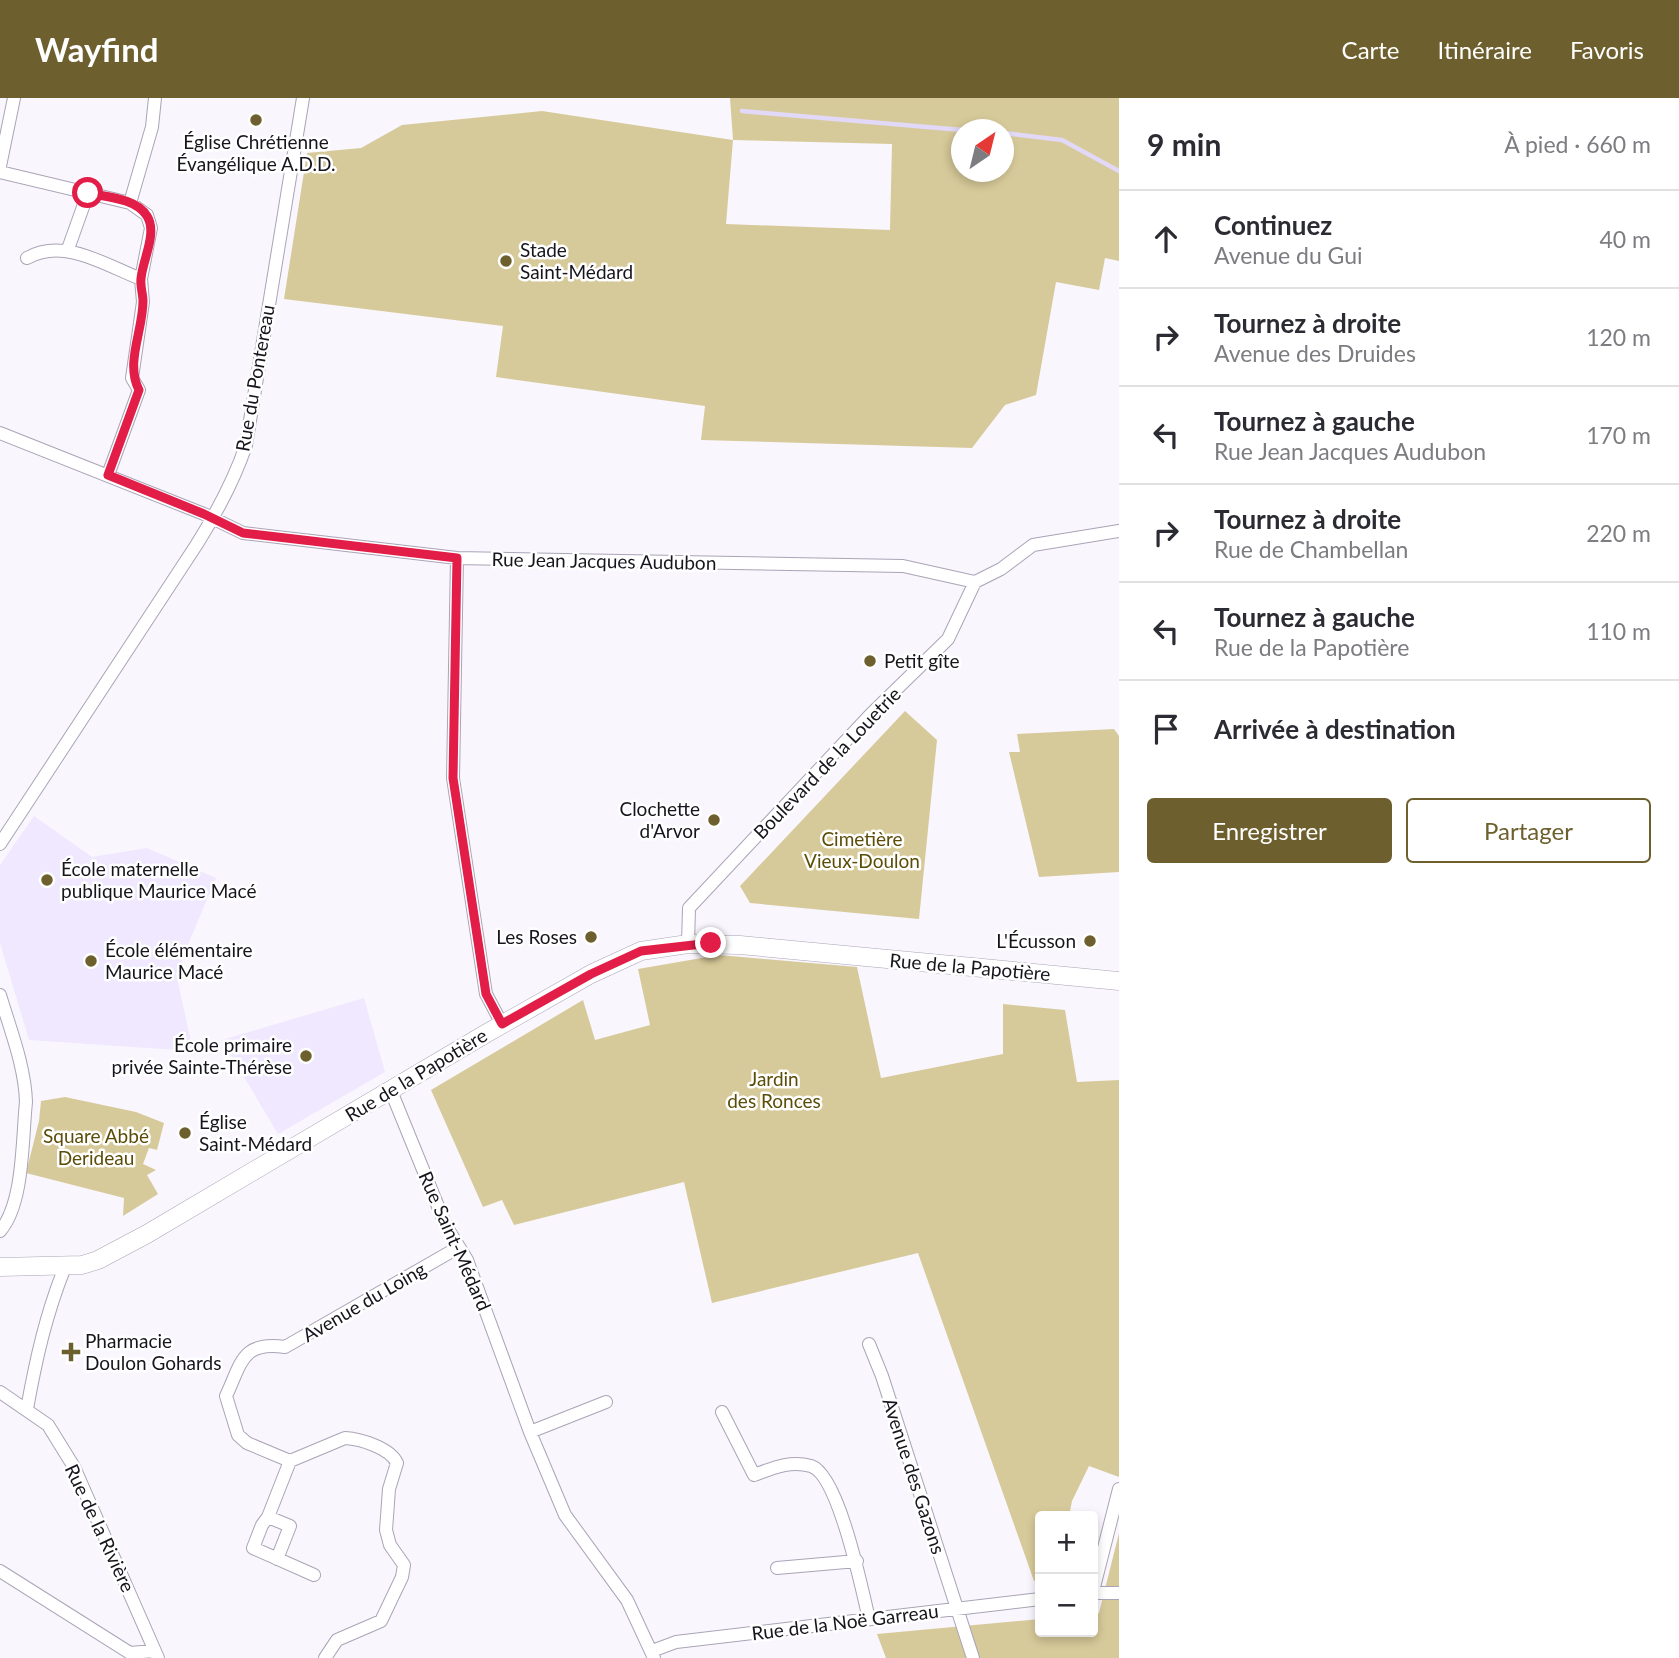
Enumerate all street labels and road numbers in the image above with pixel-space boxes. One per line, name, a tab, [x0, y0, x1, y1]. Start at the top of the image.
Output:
street label: Rue du Pontereau	[230, 303, 279, 453]
street label: Rue Jean Jacques Audubon	[491, 547, 717, 574]
street label: Boulevard de la Louetrie	[748, 682, 905, 843]
street label: Rue de la Papotière	[889, 948, 1051, 985]
street label: Rue de la Papotière	[341, 1023, 491, 1126]
street label: Rue Saint-Médard	[414, 1168, 497, 1314]
street label: Avenue du Loing	[298, 1257, 430, 1346]
street label: Avenue des Gazons	[878, 1395, 951, 1557]
street label: Rue de la Rivière	[61, 1460, 140, 1595]
street label: Rue de la Noë Garreau	[750, 1599, 940, 1644]

